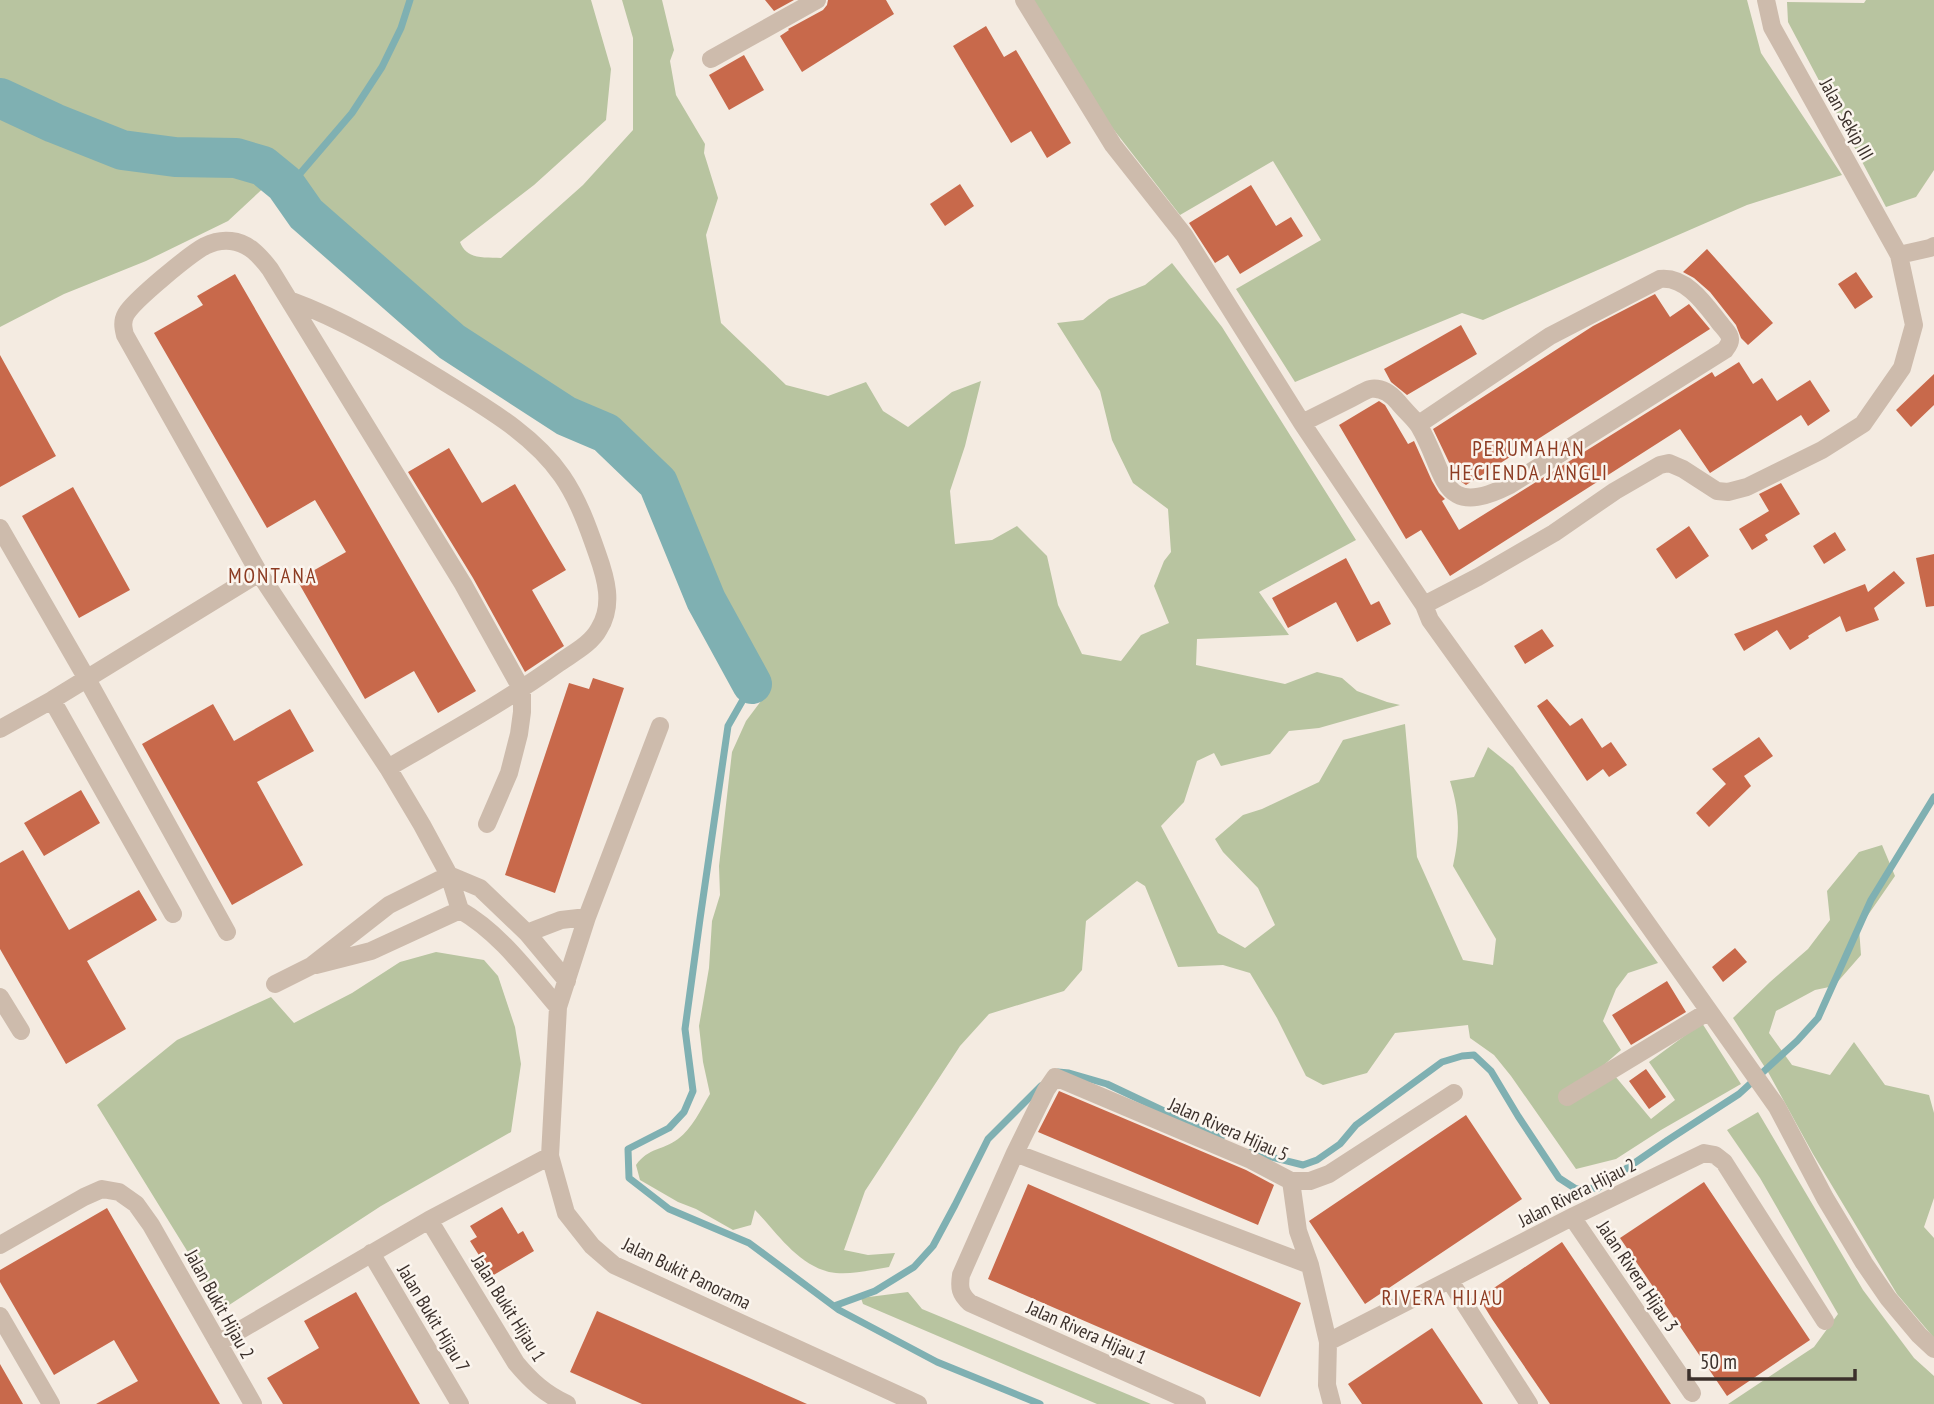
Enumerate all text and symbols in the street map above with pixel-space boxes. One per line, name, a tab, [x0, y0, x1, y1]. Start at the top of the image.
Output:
street label: Jalan Sekip III	[1814, 73, 1879, 164]
district label: PERUMAHAN HECIENDA JANGLI	[1449, 435, 1609, 486]
district label: MONTANA	[228, 562, 318, 589]
street label: Jalan Rivera Hijau 5	[1164, 1091, 1293, 1166]
street label: Jalan Rivera Hijau 2	[1513, 1152, 1640, 1232]
street label: Jalan Rivera Hijau 3	[1592, 1215, 1684, 1336]
street label: Jalan Bukit Panorama	[618, 1231, 755, 1314]
street label: Jalan Bukit Hijau 2	[180, 1244, 260, 1363]
street label: Jalan Bukit Hijau 1	[466, 1249, 551, 1366]
street label: Jalan Bukit Hijau 7	[392, 1259, 476, 1376]
district label: RIVERA HIJAU	[1381, 1284, 1505, 1311]
street label: Jalan Rivera Hijau 1	[1022, 1294, 1151, 1369]
scale bar	[1689, 1338, 1855, 1382]
text: 50 m	[1700, 1348, 1737, 1375]

